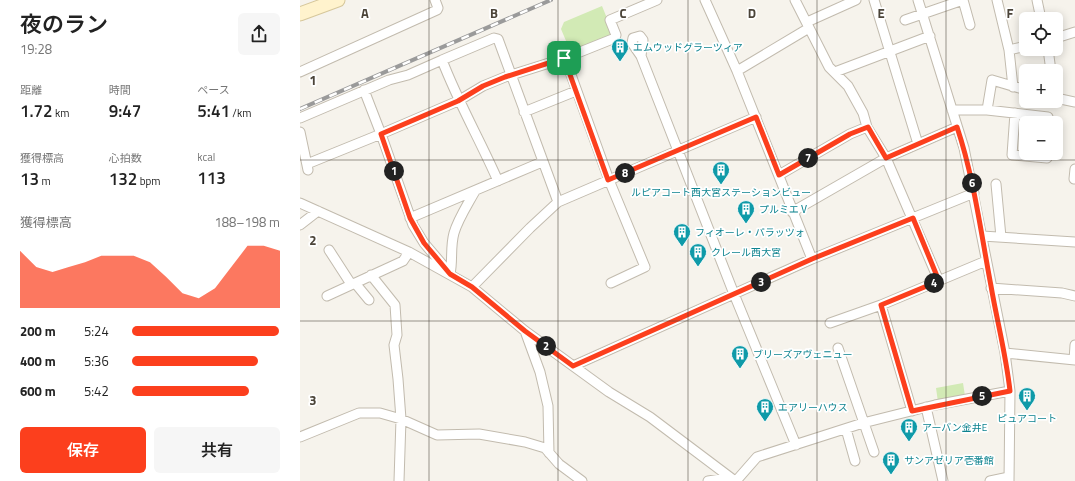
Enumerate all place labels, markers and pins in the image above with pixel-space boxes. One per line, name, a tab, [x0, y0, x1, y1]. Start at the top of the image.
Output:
building icon: エムウッドグラーツィア	[610, 37, 630, 62]
place label: エムウッドグラーツィア	[633, 40, 743, 55]
pin	[547, 41, 581, 75]
pin: 7	[798, 148, 818, 168]
building icon: ルピアコート西大宮ステーションビュー	[711, 160, 731, 185]
pin: 1	[384, 161, 404, 181]
pin: 8	[615, 163, 635, 183]
pin: 6	[962, 173, 982, 193]
place label: ルピアコート西大宮ステーションビュー	[631, 185, 811, 200]
building icon: プルミエⅤ	[736, 199, 756, 224]
place label: プルミエⅤ	[759, 202, 809, 217]
building icon: フィオーレ・パラッツォ	[672, 222, 692, 247]
place label: フィオーレ・パラッツォ	[695, 225, 805, 240]
building icon: クレール西大宮	[688, 242, 708, 267]
place label: クレール西大宮	[711, 245, 781, 260]
pin: 3	[751, 272, 771, 292]
pin: 4	[924, 273, 944, 293]
pin: 2	[536, 336, 556, 356]
building icon: ブリーズアヴェニュー	[730, 344, 750, 369]
place label: ブリーズアヴェニュー	[753, 347, 853, 362]
pin: 5	[972, 386, 992, 406]
building icon: ピュアコート	[1017, 386, 1037, 411]
building icon: エアリーハウス	[755, 397, 775, 422]
place label: エアリーハウス	[778, 400, 848, 415]
place label: ピュアコート	[997, 411, 1057, 426]
building icon: アーバン金井E	[899, 417, 919, 442]
place label: アーバン金井E	[922, 420, 988, 435]
building icon: サンアゼリア壱番館	[881, 450, 901, 475]
place label: サンアゼリア壱番館	[904, 453, 994, 468]

